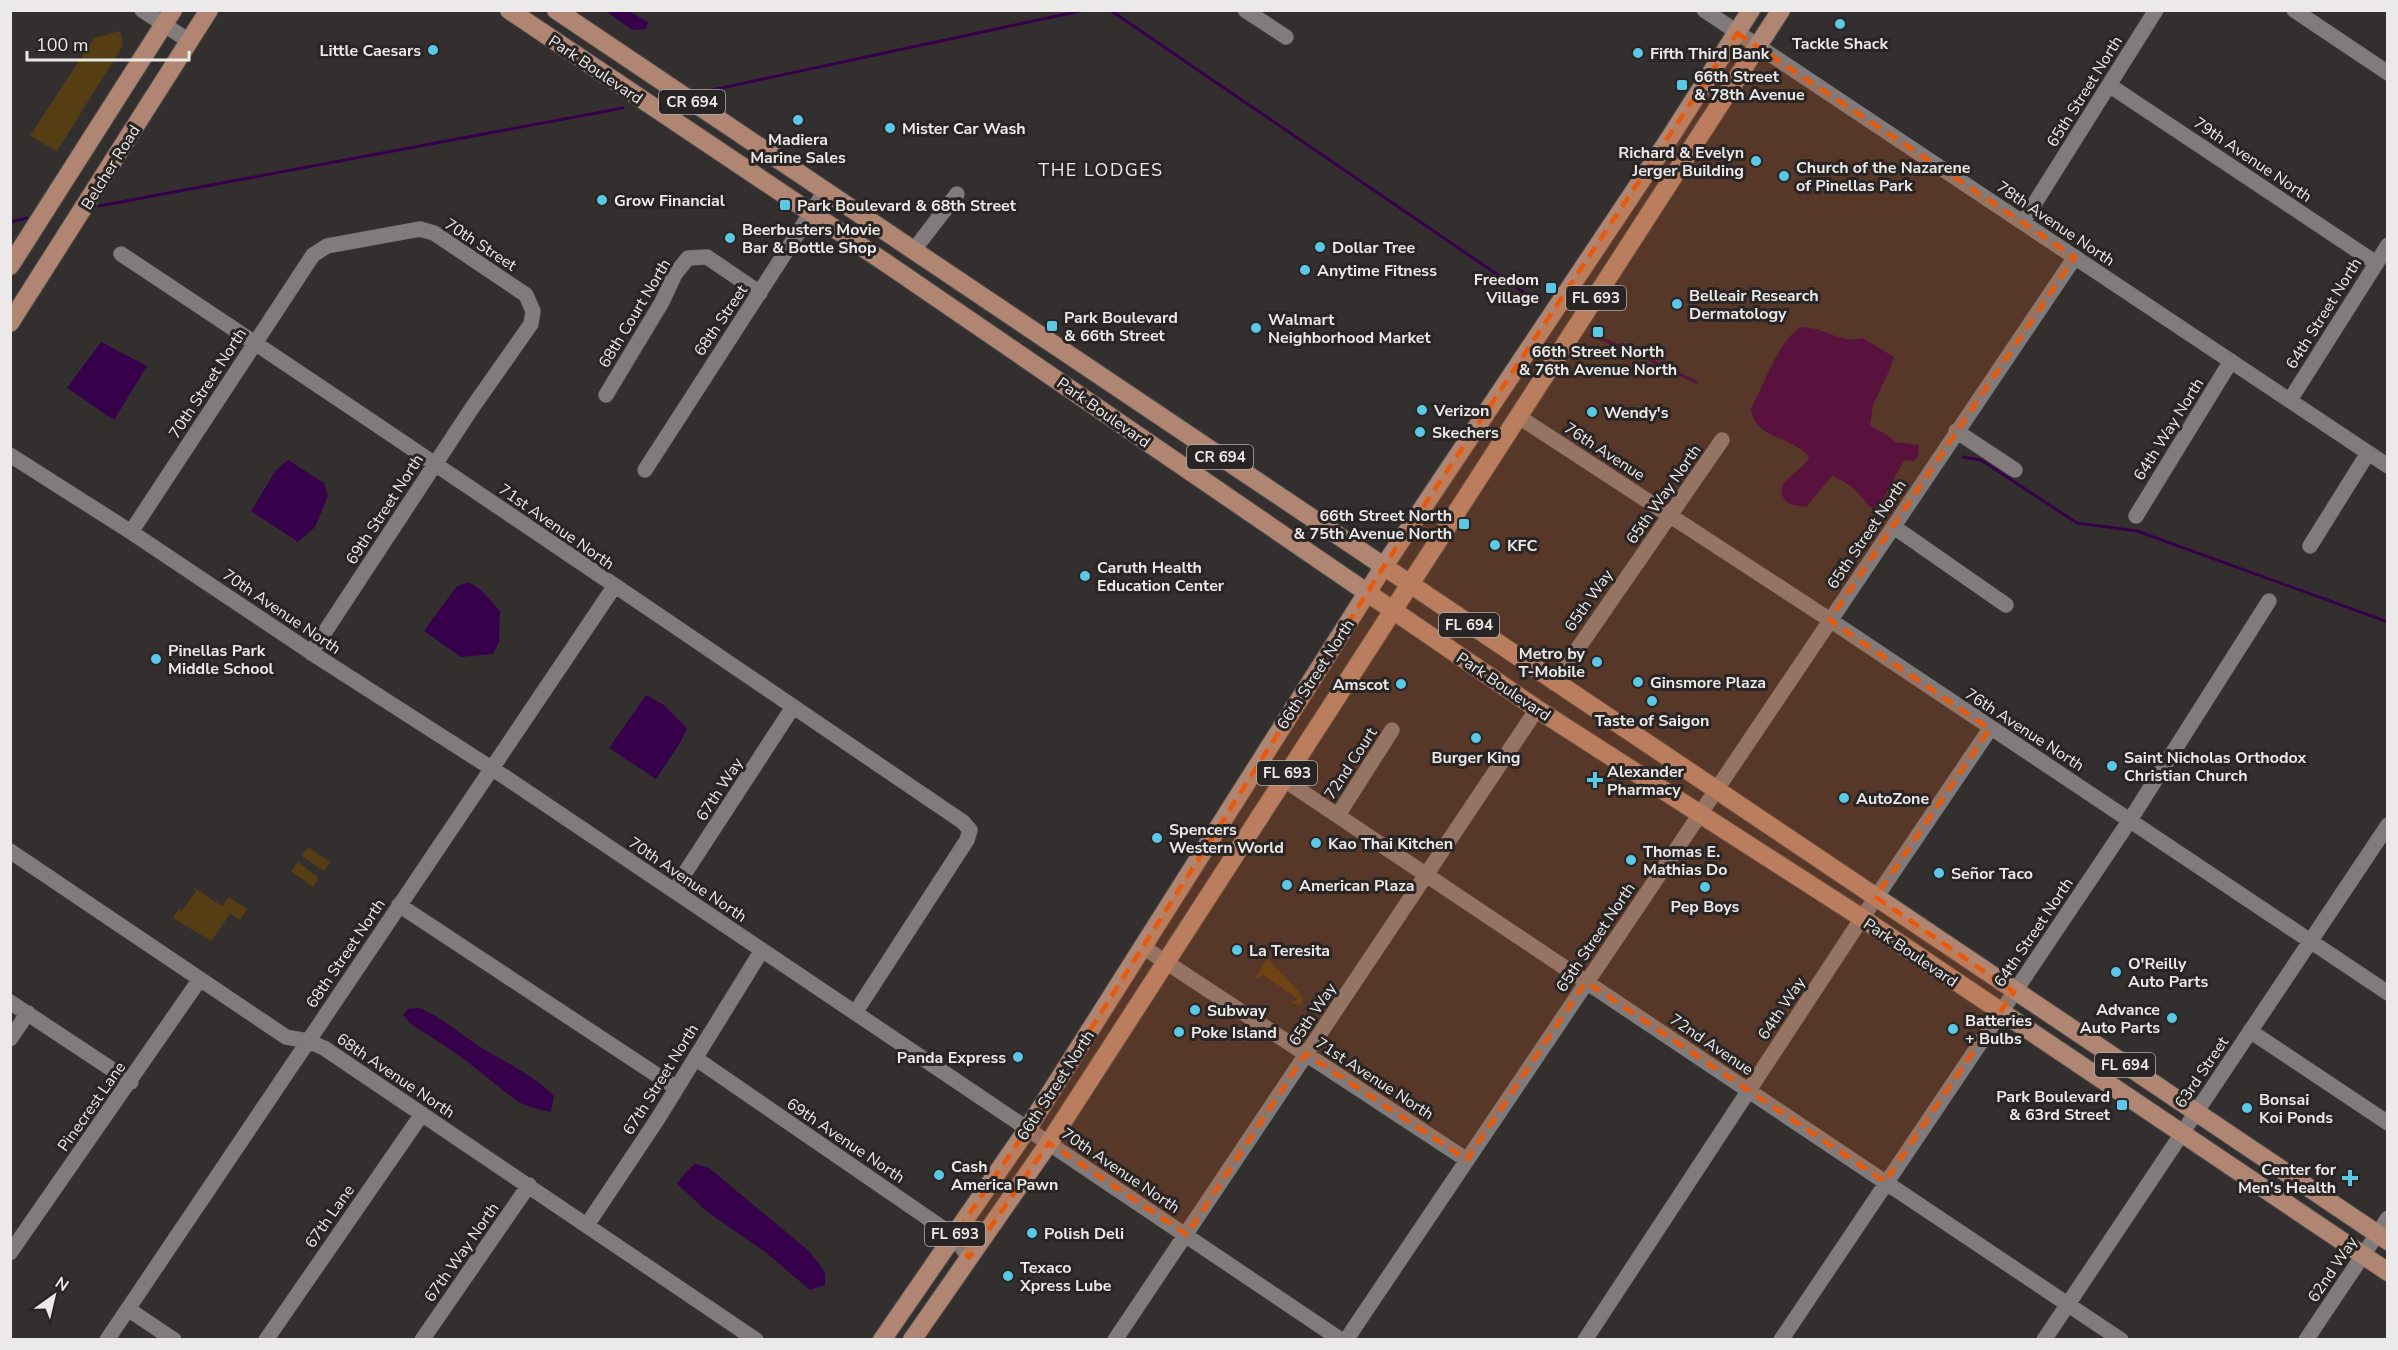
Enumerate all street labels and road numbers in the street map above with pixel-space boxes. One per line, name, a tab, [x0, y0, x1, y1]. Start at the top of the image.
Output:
street label: Park Boulevard	[544, 30, 647, 110]
street label: 65th Street North	[2042, 32, 2128, 151]
road number: CR 694	[659, 90, 725, 114]
street label: 79th Avenue North	[2189, 112, 2316, 208]
street label: Belcher Road	[76, 121, 146, 214]
street label: 78th Avenue North	[1992, 176, 2119, 272]
street label: 70th Street	[440, 213, 521, 277]
street label: 64th Street North	[2281, 254, 2367, 373]
street label: 68th Court North	[594, 255, 676, 372]
street label: 68th Street	[689, 280, 753, 361]
road number: FL 693	[1566, 286, 1626, 310]
street label: 70th Street North	[164, 324, 252, 443]
street label: Park Boulevard	[1052, 372, 1155, 453]
street label: 64th Way North	[2129, 374, 2209, 485]
street label: 76th Avenue	[1560, 417, 1649, 486]
street label: 65th Way North	[1621, 440, 1706, 549]
road number: CR 694	[1187, 445, 1253, 469]
street label: 69th Street North	[341, 450, 429, 569]
street label: 65th Street North	[1822, 476, 1912, 593]
street label: 71st Avenue North	[494, 479, 619, 575]
street label: 70th Avenue North	[218, 564, 345, 660]
street label: 65th Way	[1559, 564, 1619, 636]
road number: FL 694	[1439, 613, 1499, 637]
street label: 66th Street North	[1272, 615, 1360, 734]
street label: Park Boulevard	[1452, 647, 1555, 727]
street label: 76th Avenue North	[1961, 683, 2088, 777]
street label: 72nd Court	[1319, 723, 1382, 804]
street label: 67th Way	[691, 753, 749, 825]
road number: FL 693	[1257, 761, 1317, 785]
street label: 70th Avenue North	[624, 832, 751, 928]
street label: 64th Street North	[1989, 874, 2079, 991]
street label: 65th Street North	[1551, 879, 1641, 996]
street label: 68th Street North	[301, 895, 391, 1012]
street label: Park Boulevard	[1859, 913, 1962, 993]
street label: 64th Way	[1753, 972, 1811, 1044]
street label: 65th Way	[1284, 978, 1342, 1050]
street label: 72nd Avenue	[1665, 1009, 1757, 1081]
street label: 67th Street North	[618, 1020, 704, 1139]
street label: 66th Street North	[1012, 1026, 1100, 1145]
street label: 68th Avenue North	[332, 1028, 459, 1124]
street label: 71st Avenue North	[1311, 1032, 1438, 1125]
street label: 63rd Street	[2170, 1032, 2234, 1113]
road number: FL 694	[2095, 1053, 2155, 1077]
street label: Pinecrest Lane	[53, 1057, 131, 1156]
street label: 69th Avenue North	[782, 1093, 909, 1189]
street label: 70th Avenue North	[1057, 1123, 1184, 1219]
street label: 67th Lane	[300, 1180, 360, 1253]
street label: 67th Way North	[419, 1198, 504, 1307]
road number: FL 693	[925, 1222, 985, 1246]
street label: 62nd Way	[2303, 1232, 2363, 1307]

